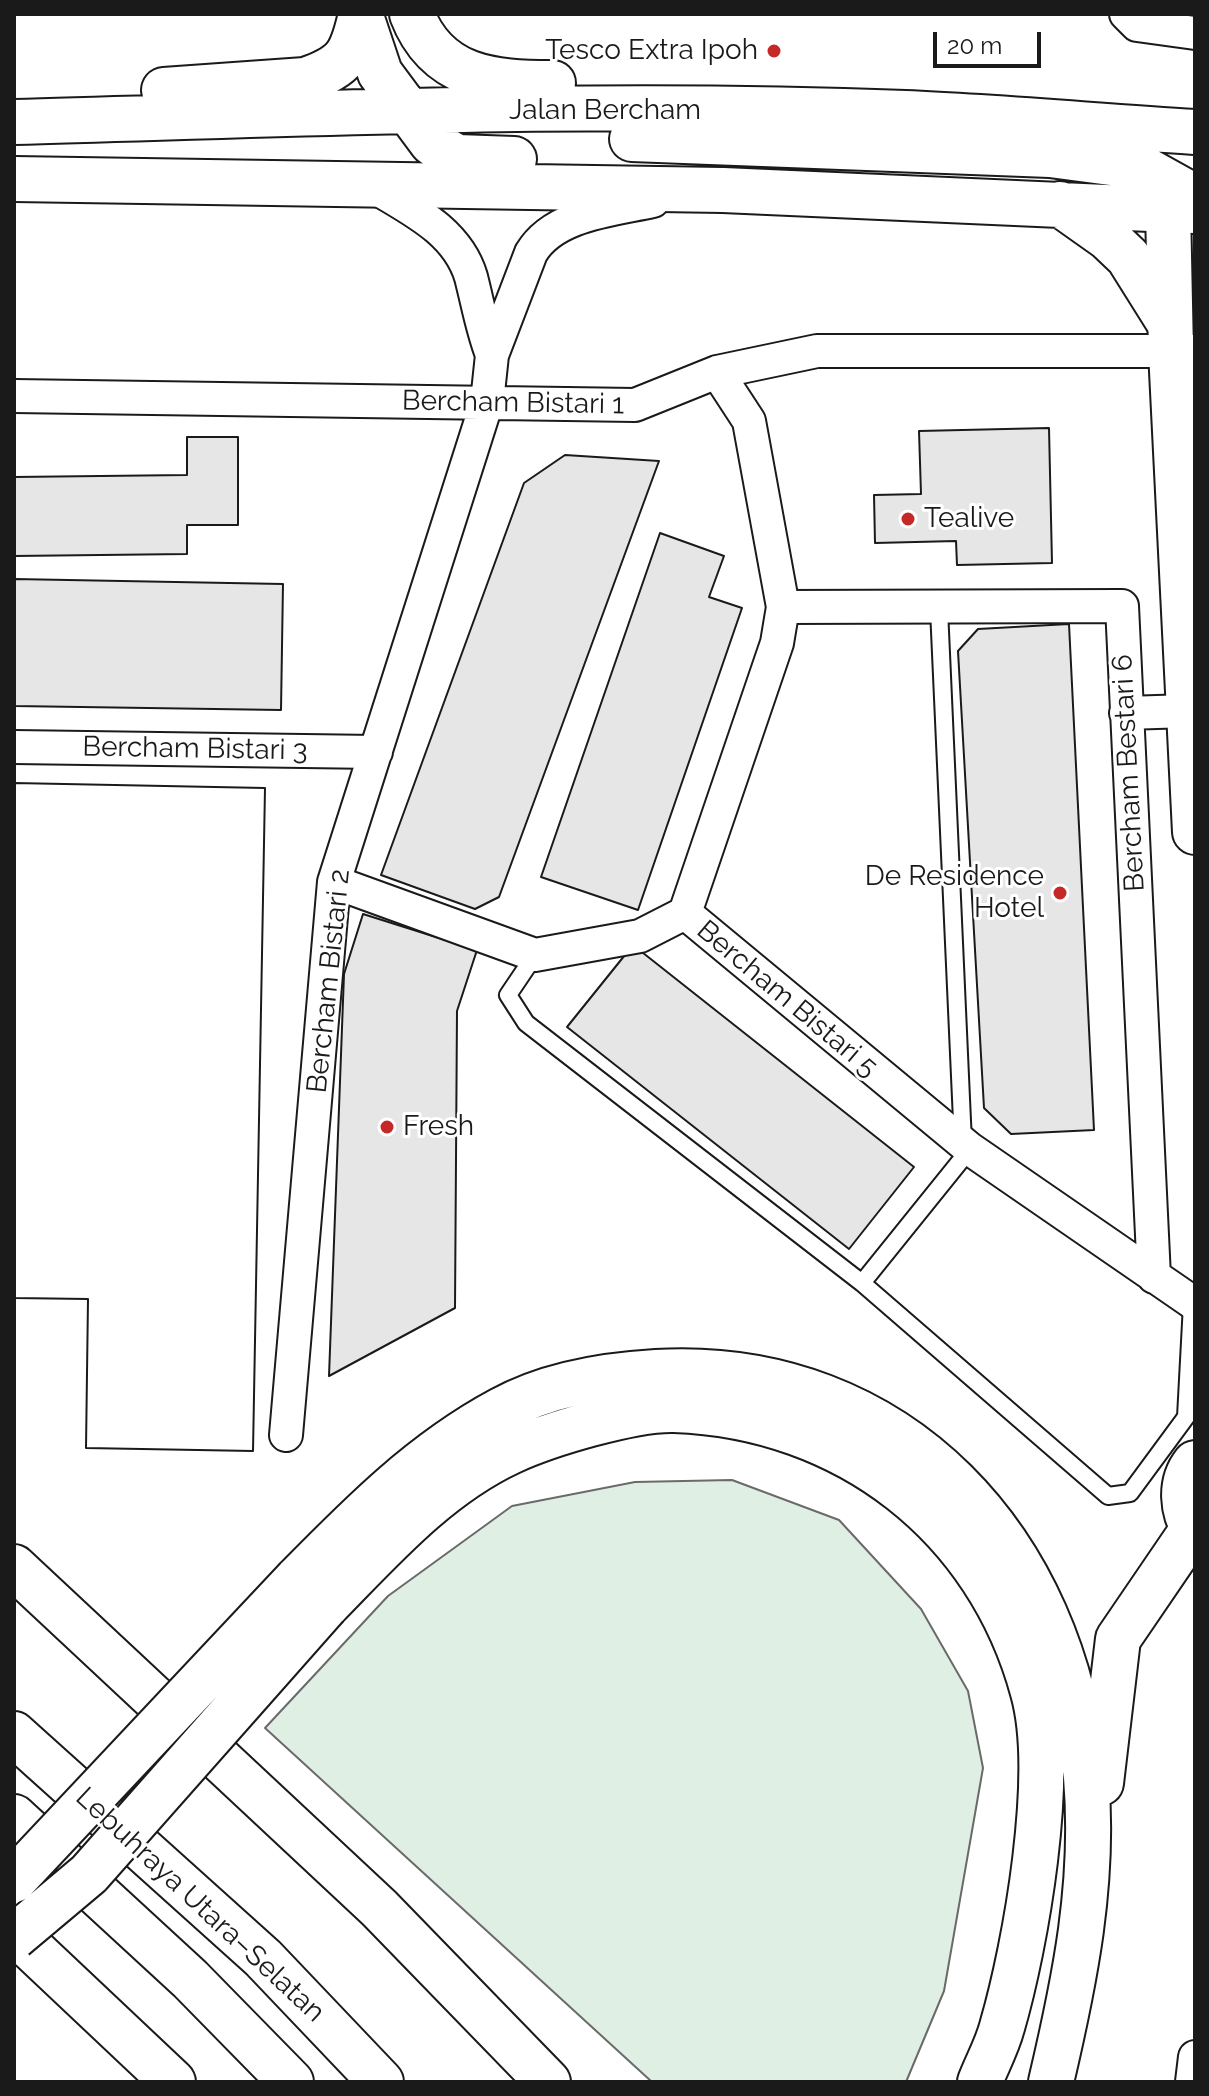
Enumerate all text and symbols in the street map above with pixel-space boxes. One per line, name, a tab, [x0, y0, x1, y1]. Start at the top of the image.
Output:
scale bar	[937, 16, 1045, 66]
text: 20 m	[947, 31, 1002, 60]
place label: Tesco Extra Ipoh	[545, 34, 758, 68]
marker: Tesco Extra Ipoh	[765, 42, 783, 60]
street label: Jalan Bercham	[509, 94, 701, 128]
street label: Bercham Bistari 1	[402, 384, 624, 422]
place label: Tealive	[924, 502, 1014, 536]
marker: Tealive	[899, 510, 917, 528]
street label: Bercham Bestari 6	[1106, 654, 1152, 892]
street label: Bercham Bistari 3	[82, 730, 308, 768]
place label: De Residence Hotel	[865, 860, 1044, 926]
street label: Bercham Bistari 2	[301, 867, 357, 1095]
marker: De Residence Hotel	[1051, 884, 1069, 902]
street label: Bercham Bistari 5	[690, 914, 884, 1084]
place label: Fresh	[403, 1110, 474, 1144]
marker: Fresh	[378, 1118, 396, 1136]
street label: Lebuhraya Utara–Selatan	[68, 1781, 332, 2029]

